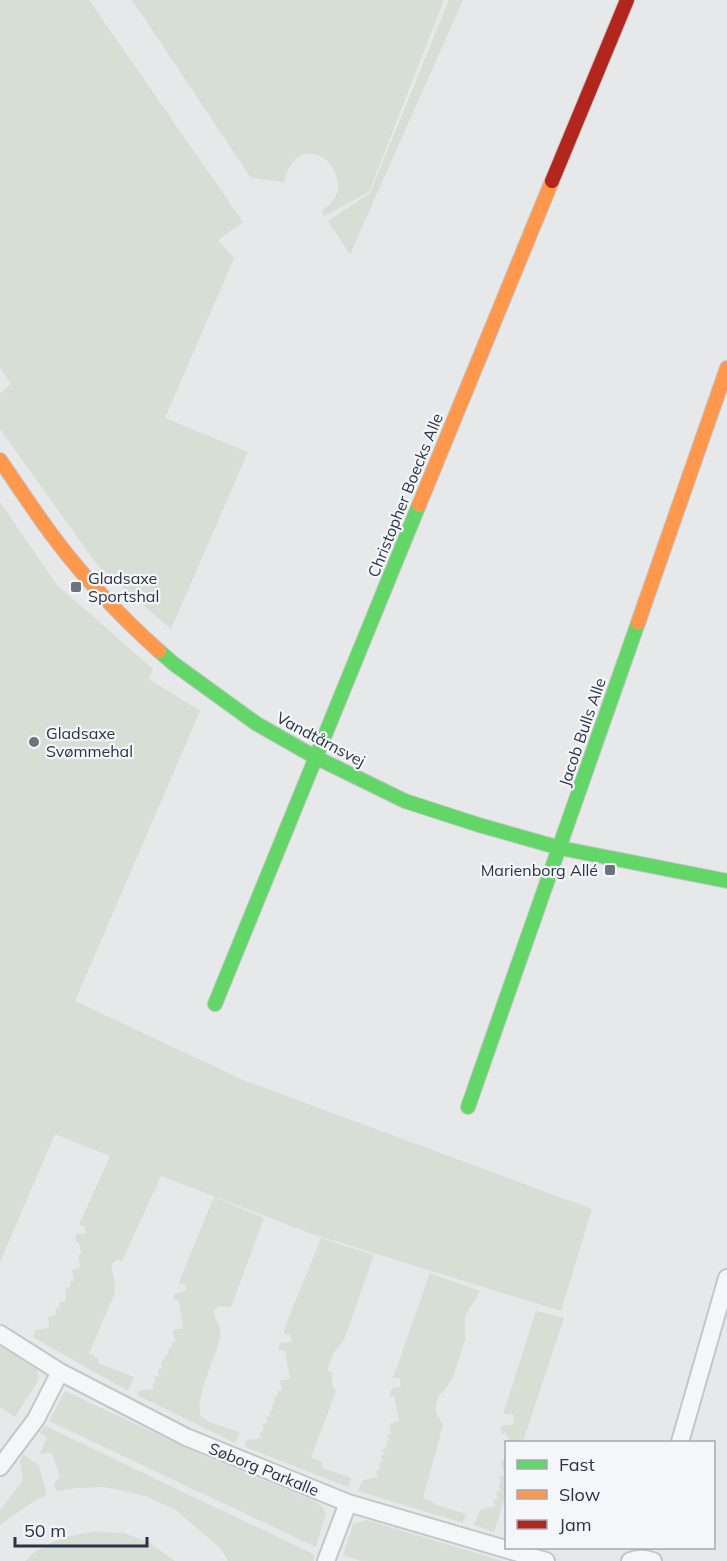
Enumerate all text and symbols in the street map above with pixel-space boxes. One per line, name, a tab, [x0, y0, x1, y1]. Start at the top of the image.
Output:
street label: Christopher Boecks Alle	[363, 410, 447, 580]
place label: Gladsaxe Sportshal	[88, 568, 159, 606]
marker: Gladsaxe Sportshal	[69, 580, 83, 594]
street label: Jacob Bulls Alle	[554, 675, 610, 789]
street label: Vandtårnsvej	[273, 707, 369, 771]
place label: Gladsaxe Svømmehal	[46, 723, 133, 761]
marker: Gladsaxe Svømmehal	[27, 735, 41, 749]
place label: Marienborg Allé	[481, 860, 598, 880]
marker: Marienborg Allé	[603, 863, 617, 877]
street label: Søborg Parkalle	[206, 1438, 322, 1500]
legend	[505, 1441, 715, 1549]
text: Fast	[559, 1453, 595, 1476]
text: Slow	[559, 1483, 601, 1506]
scale bar	[15, 1510, 147, 1548]
text: Jam	[559, 1513, 592, 1536]
text: 50 m	[24, 1519, 66, 1542]

